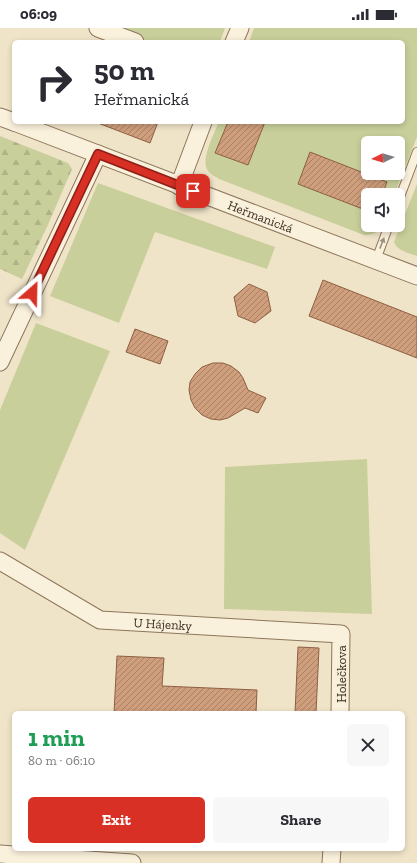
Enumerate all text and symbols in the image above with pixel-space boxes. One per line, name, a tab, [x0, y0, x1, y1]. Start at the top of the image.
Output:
text: 06:09	[20, 5, 57, 23]
text: 50 m	[94, 54, 155, 87]
icon: right	[28, 56, 80, 108]
text: Heřmanická	[94, 88, 189, 110]
north arrow	[361, 136, 405, 180]
map controls	[361, 136, 405, 232]
pin	[176, 174, 210, 208]
icon: arrive	[182, 180, 204, 202]
button: sound	[361, 188, 405, 232]
street label: Heřmanická	[226, 197, 296, 236]
one-way arrow	[380, 236, 386, 248]
position arrow	[11, 272, 53, 314]
street label: U Hájenky	[133, 615, 193, 633]
street label: Holečkova	[334, 644, 349, 703]
text: 1 min	[28, 723, 85, 752]
button: close	[347, 724, 389, 766]
text: 80 m · 06:10	[28, 753, 95, 768]
button: Exit	[28, 797, 205, 843]
button: Share	[213, 797, 389, 843]

